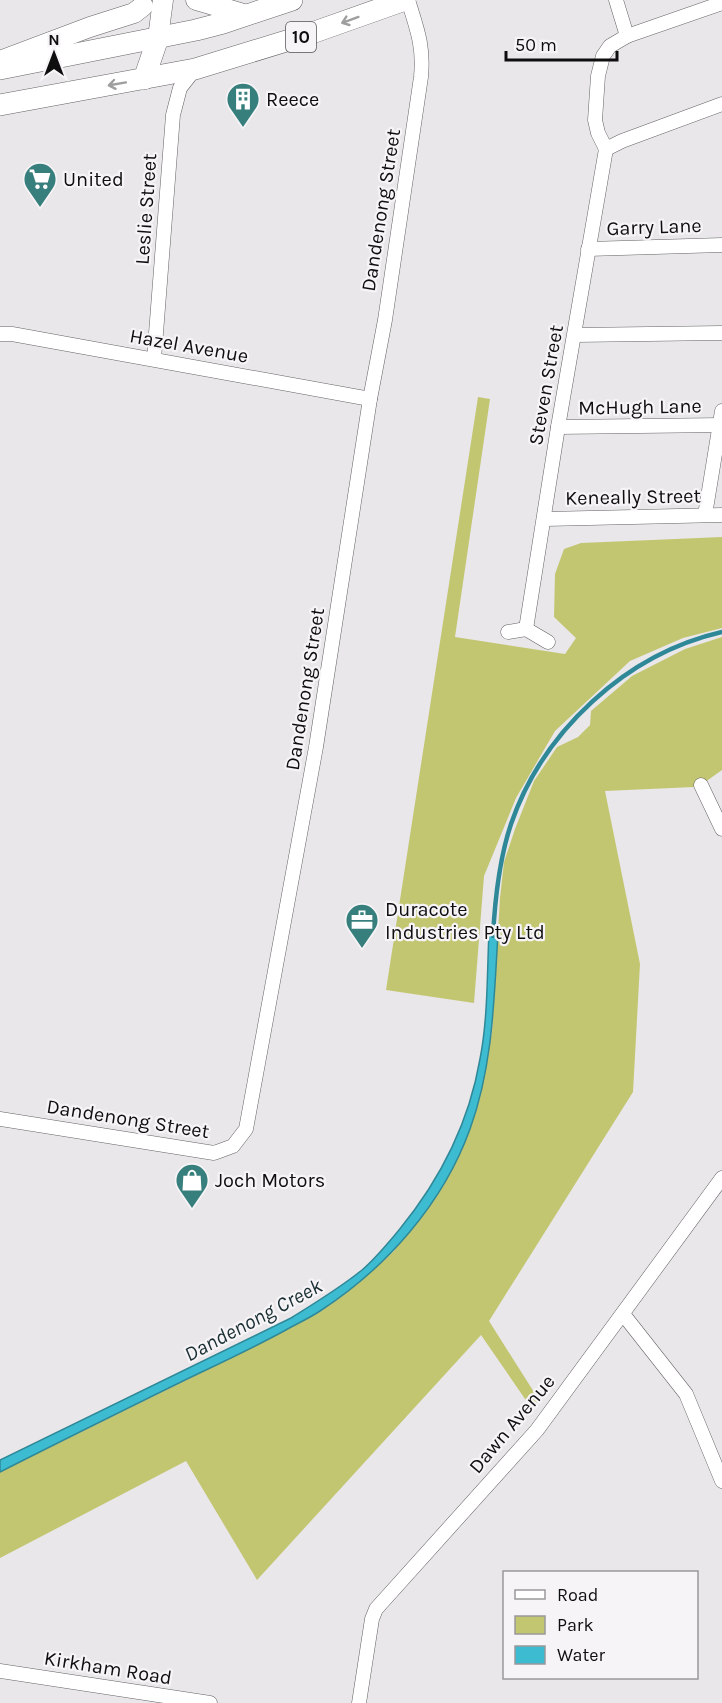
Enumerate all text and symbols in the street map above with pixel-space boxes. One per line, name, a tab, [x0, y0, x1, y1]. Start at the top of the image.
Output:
one-way arrow	[341, 15, 359, 26]
road number: 10	[286, 22, 316, 52]
north arrow	[24, 24, 84, 84]
scale bar	[506, 24, 617, 62]
text: N	[48, 30, 60, 49]
text: 50 m	[515, 34, 557, 56]
one-way arrow	[108, 79, 127, 90]
building icon: Reece	[225, 81, 261, 128]
place label: Reece	[266, 88, 319, 111]
street label: Dandenong Street	[357, 127, 405, 293]
street label: Leslie Street	[131, 152, 161, 265]
supermarket icon: United	[22, 161, 58, 208]
place label: United	[63, 168, 124, 191]
street label: Garry Lane	[606, 214, 702, 240]
street label: Steven Street	[524, 322, 568, 447]
street label: Hazel Avenue	[128, 324, 250, 368]
street label: McHugh Lane	[578, 394, 702, 420]
street label: Keneally Street	[565, 484, 702, 510]
street label: Dandenong Street	[281, 606, 329, 772]
place label: Duracote Industries Pty Ltd	[385, 898, 545, 944]
office icon: Duracote Industries Pty Ltd	[344, 902, 380, 949]
street label: Dandenong Street	[45, 1095, 211, 1143]
shop icon: Joch Motors	[174, 1162, 210, 1209]
place label: Joch Motors	[215, 1169, 325, 1192]
water label: Dandenong Creek	[180, 1273, 326, 1366]
street label: Dawn Avenue	[464, 1370, 560, 1478]
legend	[503, 1571, 698, 1679]
text: Road	[557, 1584, 598, 1606]
text: Park	[557, 1614, 594, 1636]
text: Water	[557, 1644, 605, 1666]
street label: Kirkham Road	[42, 1647, 174, 1689]

